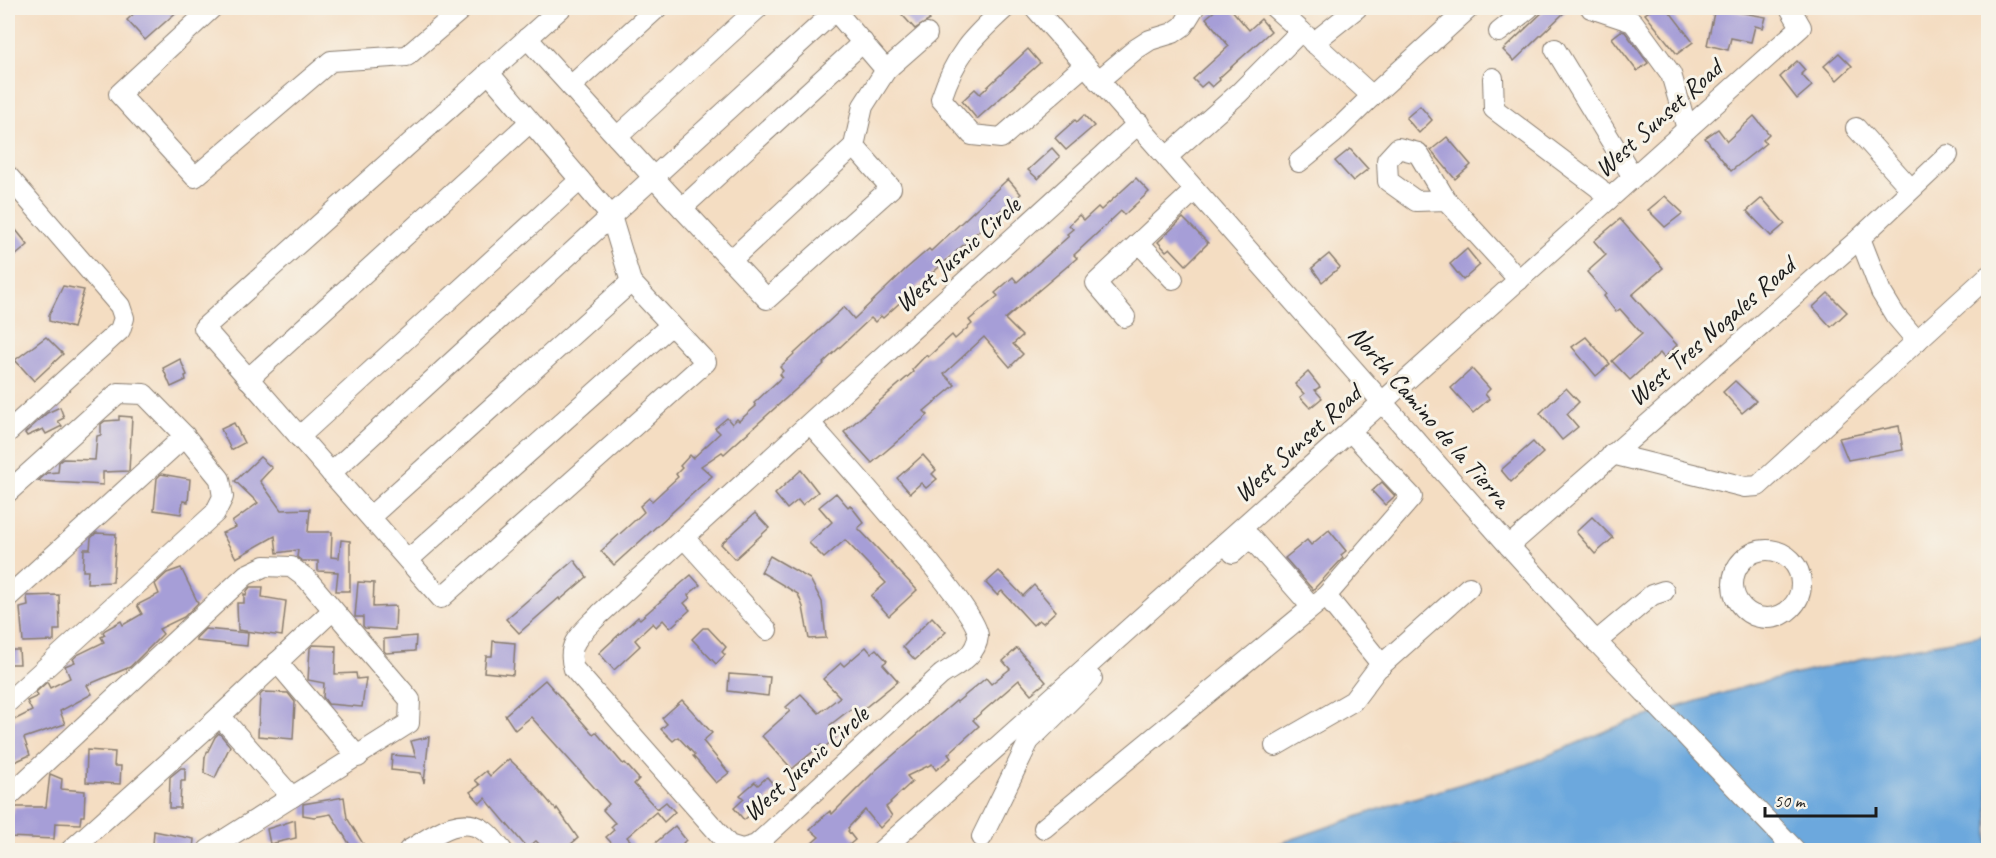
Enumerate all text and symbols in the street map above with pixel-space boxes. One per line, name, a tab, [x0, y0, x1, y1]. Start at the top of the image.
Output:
street label: West Sunset Road	[1588, 50, 1732, 184]
street label: West Jusnic Circle	[888, 188, 1028, 320]
street label: West Tres Nogales Road	[1621, 247, 1805, 413]
street label: North Camino de la Tierra	[1341, 318, 1519, 516]
street label: West Sunset Road	[1227, 375, 1371, 509]
street label: West Jusnic Circle	[736, 697, 876, 829]
scale bar	[1765, 780, 1876, 818]
text: 50 m	[1774, 790, 1807, 812]

